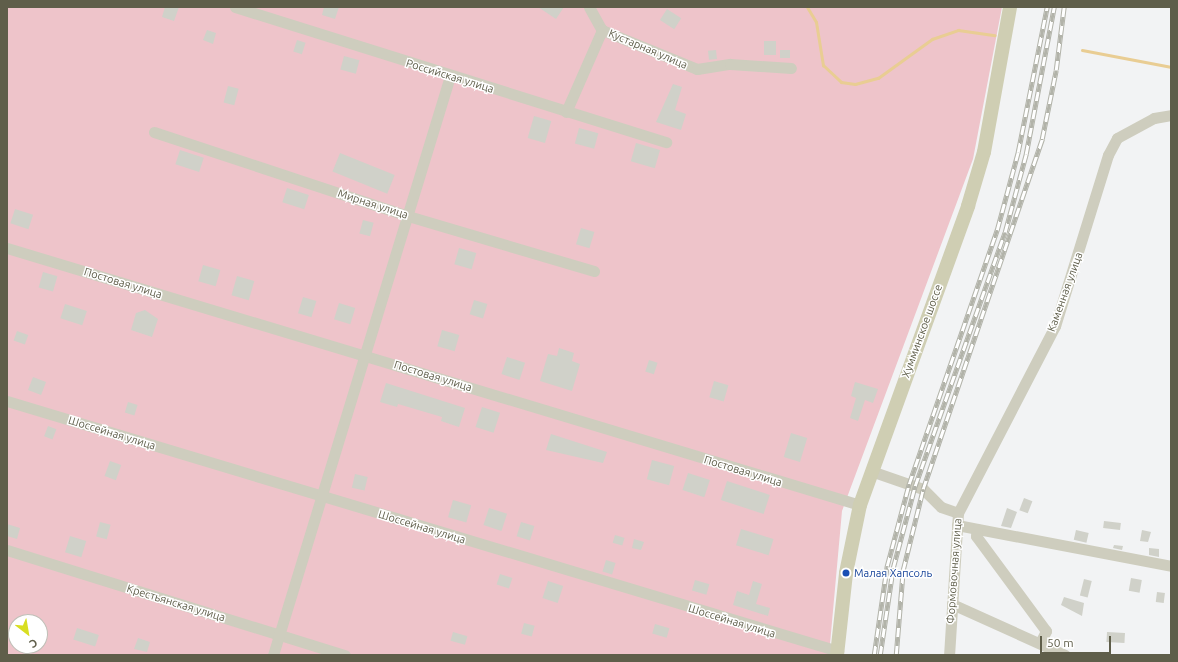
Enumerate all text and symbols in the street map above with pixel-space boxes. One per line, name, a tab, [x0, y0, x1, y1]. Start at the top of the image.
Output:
street label: Кустарная улица	[607, 26, 689, 72]
street label: Российская улица	[405, 56, 495, 96]
street label: Мирная улица	[336, 186, 410, 222]
street label: Каменная улица	[1045, 251, 1085, 333]
street label: Постовая улица	[82, 265, 164, 301]
street label: Хумминское шоссе	[899, 283, 945, 379]
street label: Постовая улица	[392, 358, 474, 394]
street label: Шоссейная улица	[67, 413, 157, 453]
street label: Постовая улица	[702, 453, 784, 489]
street label: Шоссейная улица	[377, 507, 467, 547]
street label: Формовочная улица	[944, 518, 964, 624]
place label: Малая Хапсоль	[854, 566, 932, 580]
marker: Малая Хапсоль	[841, 568, 851, 578]
street label: Крестьянская улица	[125, 582, 227, 624]
street label: Шоссейная улица	[687, 601, 777, 641]
north arrow	[8, 614, 48, 654]
scale bar	[1042, 628, 1113, 654]
text: С	[28, 636, 40, 650]
text: 50 m	[1047, 636, 1074, 649]

